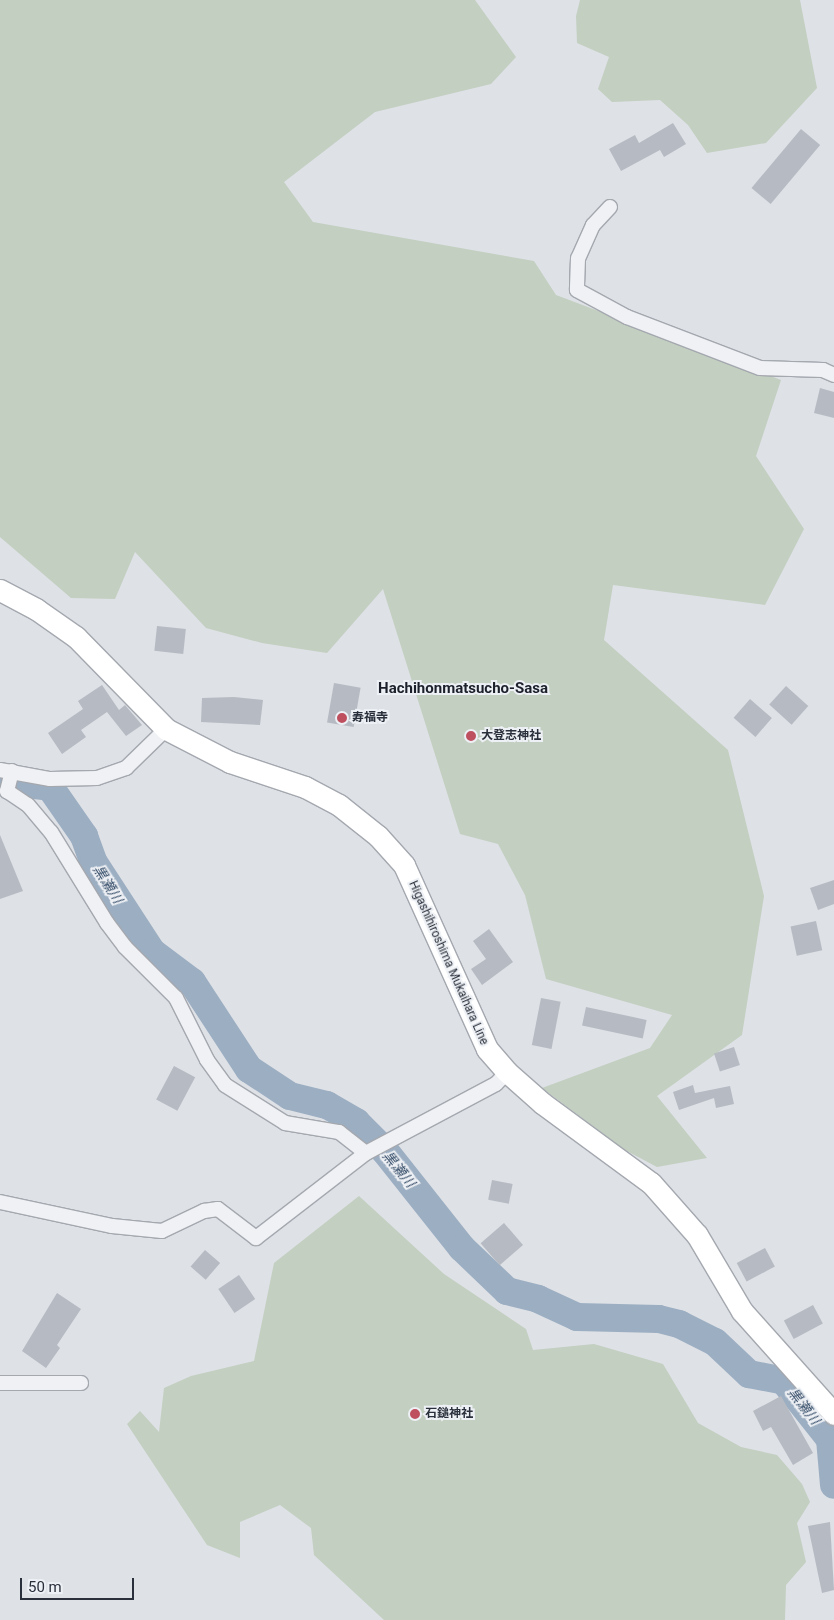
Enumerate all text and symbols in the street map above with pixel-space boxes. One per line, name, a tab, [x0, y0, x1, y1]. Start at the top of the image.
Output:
district label: Hachihonmatsucho-Sasa	[378, 680, 548, 698]
place label: 寿福寺	[352, 711, 388, 725]
marker: 寿福寺	[336, 712, 348, 724]
place label: 大登志神社	[481, 729, 541, 743]
marker: 大登志神社	[465, 730, 477, 742]
water label: 黒瀬川	[90, 862, 126, 906]
street label: Higashihiroshima Mukaihara Line	[405, 879, 491, 1047]
water label: 黒瀬川	[379, 1147, 419, 1191]
water label: 黒瀬川	[784, 1384, 824, 1428]
place label: 石鎚神社	[425, 1407, 473, 1421]
marker: 石鎚神社	[409, 1408, 421, 1420]
scale bar	[22, 1568, 136, 1600]
text: 50 m	[28, 1578, 62, 1596]

